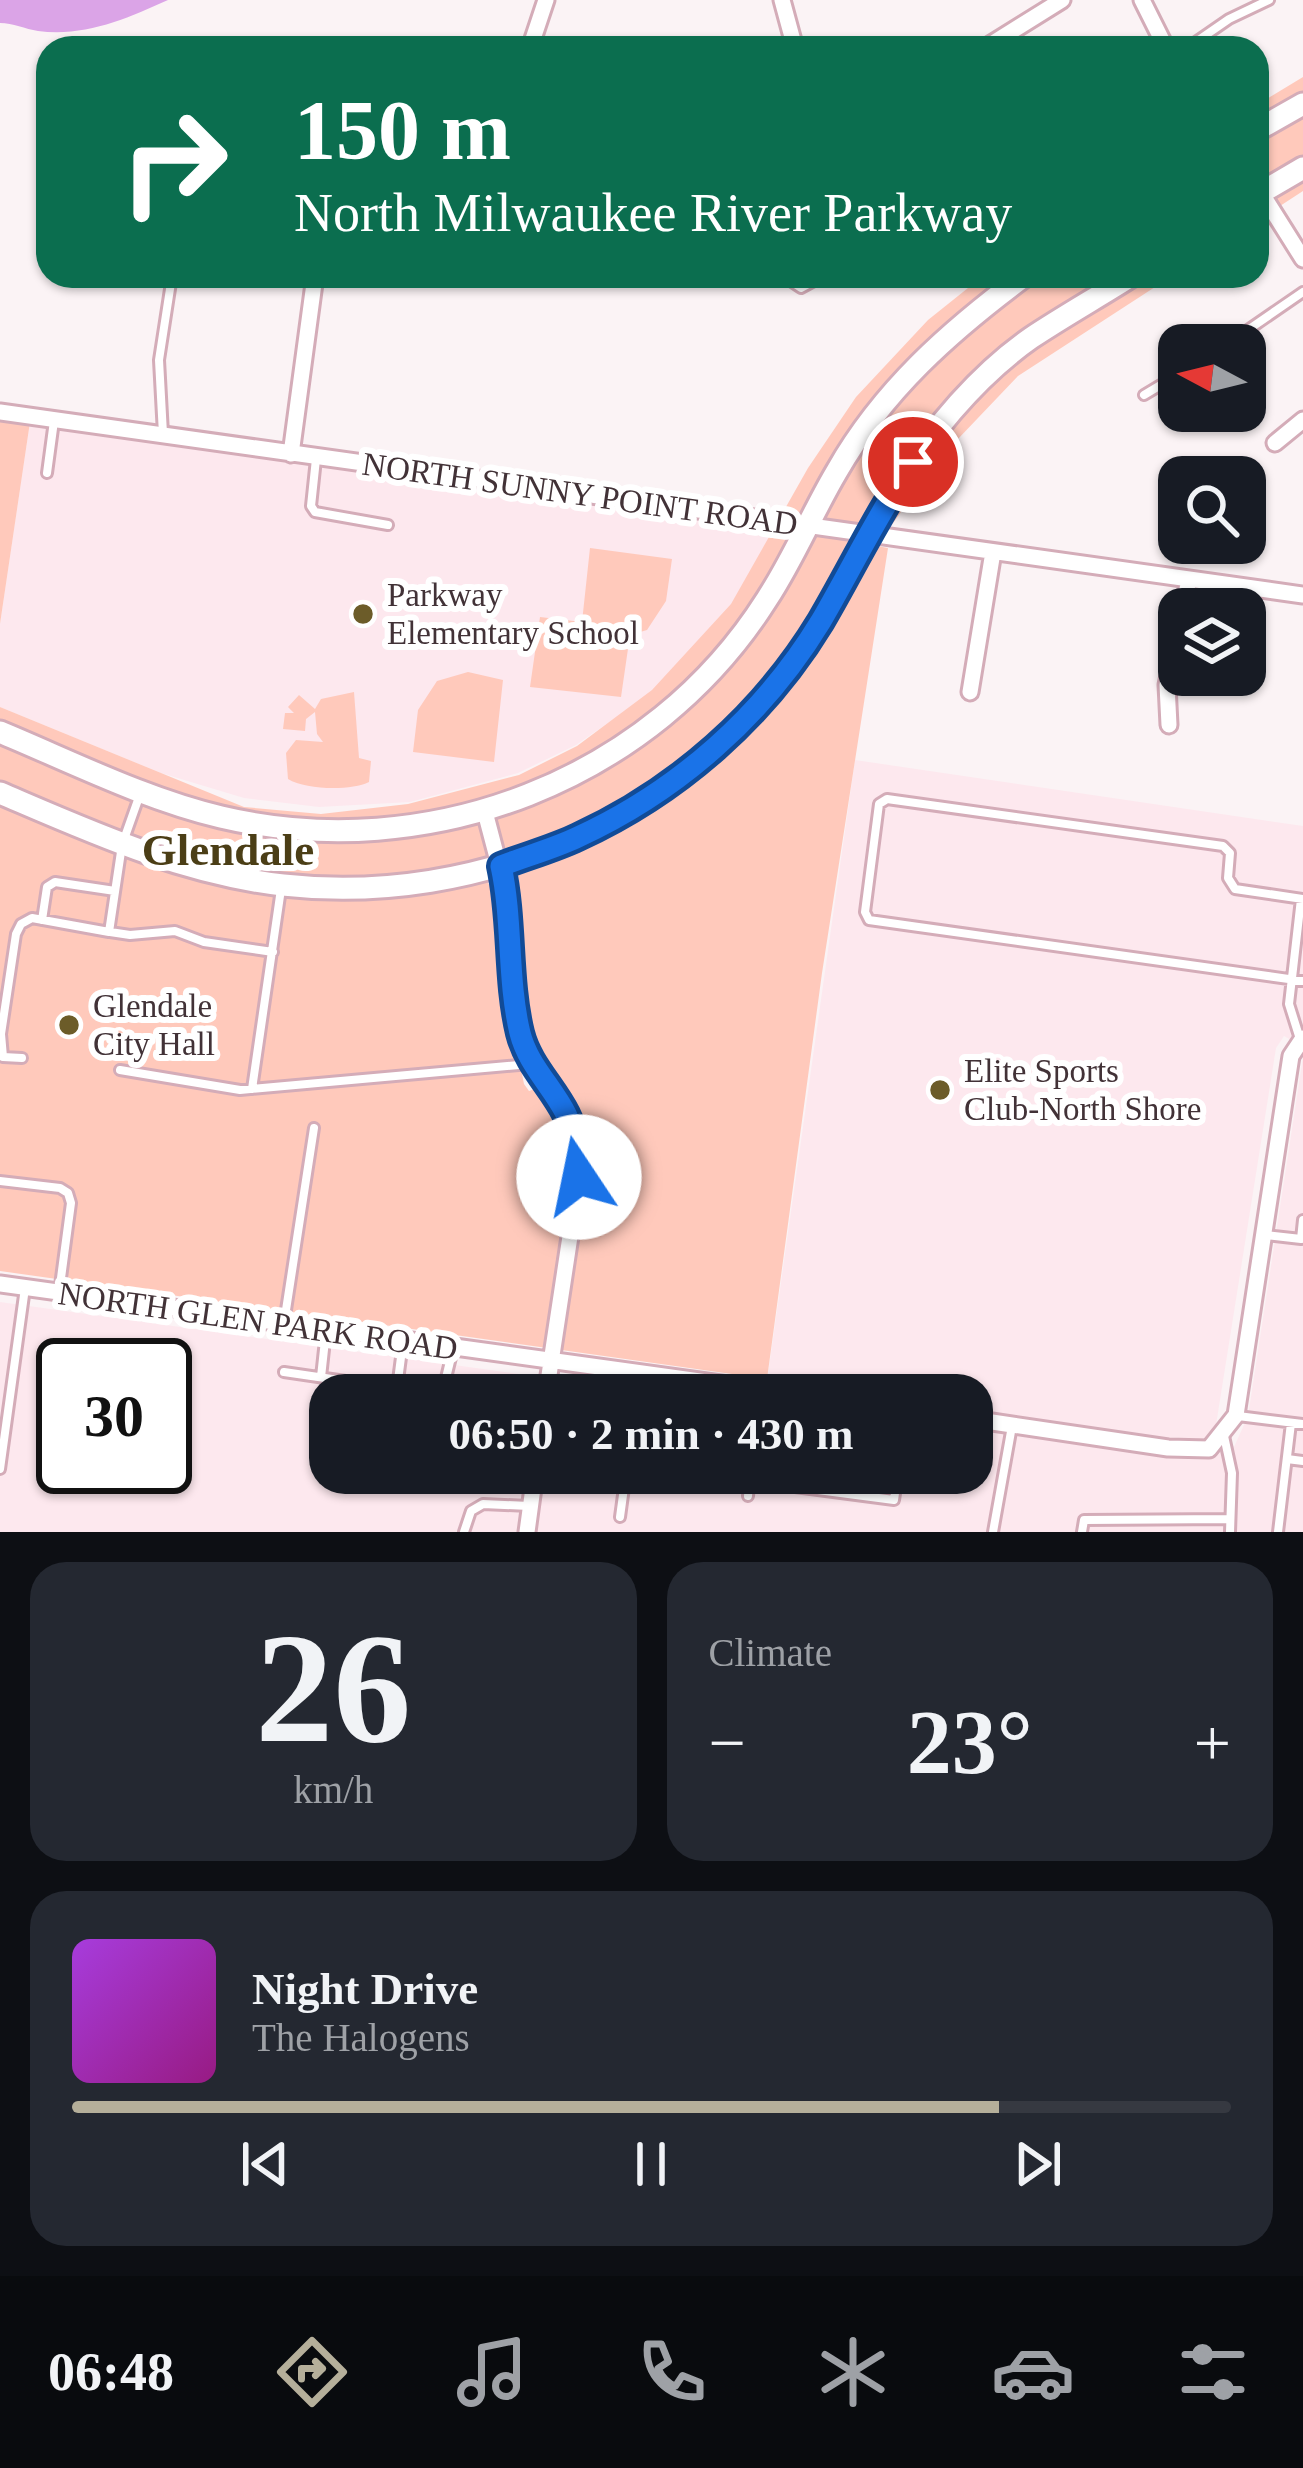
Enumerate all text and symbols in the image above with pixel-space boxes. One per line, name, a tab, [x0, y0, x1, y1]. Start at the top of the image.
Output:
icon: right	[96, 84, 252, 240]
text: 150 m	[294, 84, 511, 177]
text: North Milwaukee River Parkway	[294, 183, 1012, 243]
north arrow	[1158, 324, 1266, 432]
map controls	[1158, 324, 1266, 696]
pin	[862, 411, 964, 513]
icon: arrive	[880, 429, 946, 495]
street label: NORTH SUNNY POINT ROAD	[360, 446, 800, 542]
button: search	[1158, 456, 1266, 564]
place label: Parkway Elementary School	[387, 577, 639, 651]
button: layers	[1158, 588, 1266, 696]
marker: Parkway Elementary School	[350, 601, 376, 627]
district label: Glendale	[142, 825, 314, 875]
place label: Glendale City Hall	[93, 988, 215, 1062]
marker: Glendale City Hall	[56, 1012, 82, 1038]
place label: Elite Sports Club-North Shore	[964, 1053, 1201, 1127]
marker: Elite Sports Club-North Shore	[927, 1077, 953, 1103]
position arrow	[516, 1114, 642, 1240]
street label: NORTH GLEN PARK ROAD	[56, 1275, 460, 1367]
speed limit sign: 30	[36, 1338, 192, 1494]
text: 06:50 · 2 min · 430 m	[449, 1409, 854, 1459]
text: 26	[255, 1602, 411, 1775]
text: Climate	[709, 1631, 832, 1674]
text: 23°	[907, 1693, 1033, 1792]
text: −	[709, 1706, 746, 1779]
text: +	[1194, 1706, 1231, 1779]
text: km/h	[293, 1768, 373, 1811]
text: Night Drive	[252, 1964, 478, 2014]
text: The Halogens	[252, 2016, 470, 2059]
icon: previous	[232, 2131, 298, 2197]
icon: pause	[618, 2131, 684, 2197]
icon: next	[1005, 2131, 1071, 2197]
icon: directions	[270, 2330, 354, 2414]
icon: music	[450, 2330, 534, 2414]
icon: phone	[630, 2330, 714, 2414]
icon: climate	[811, 2330, 895, 2414]
icon: car	[991, 2330, 1075, 2414]
icon: filters	[1171, 2330, 1255, 2414]
text: 06:48	[48, 2342, 174, 2402]

